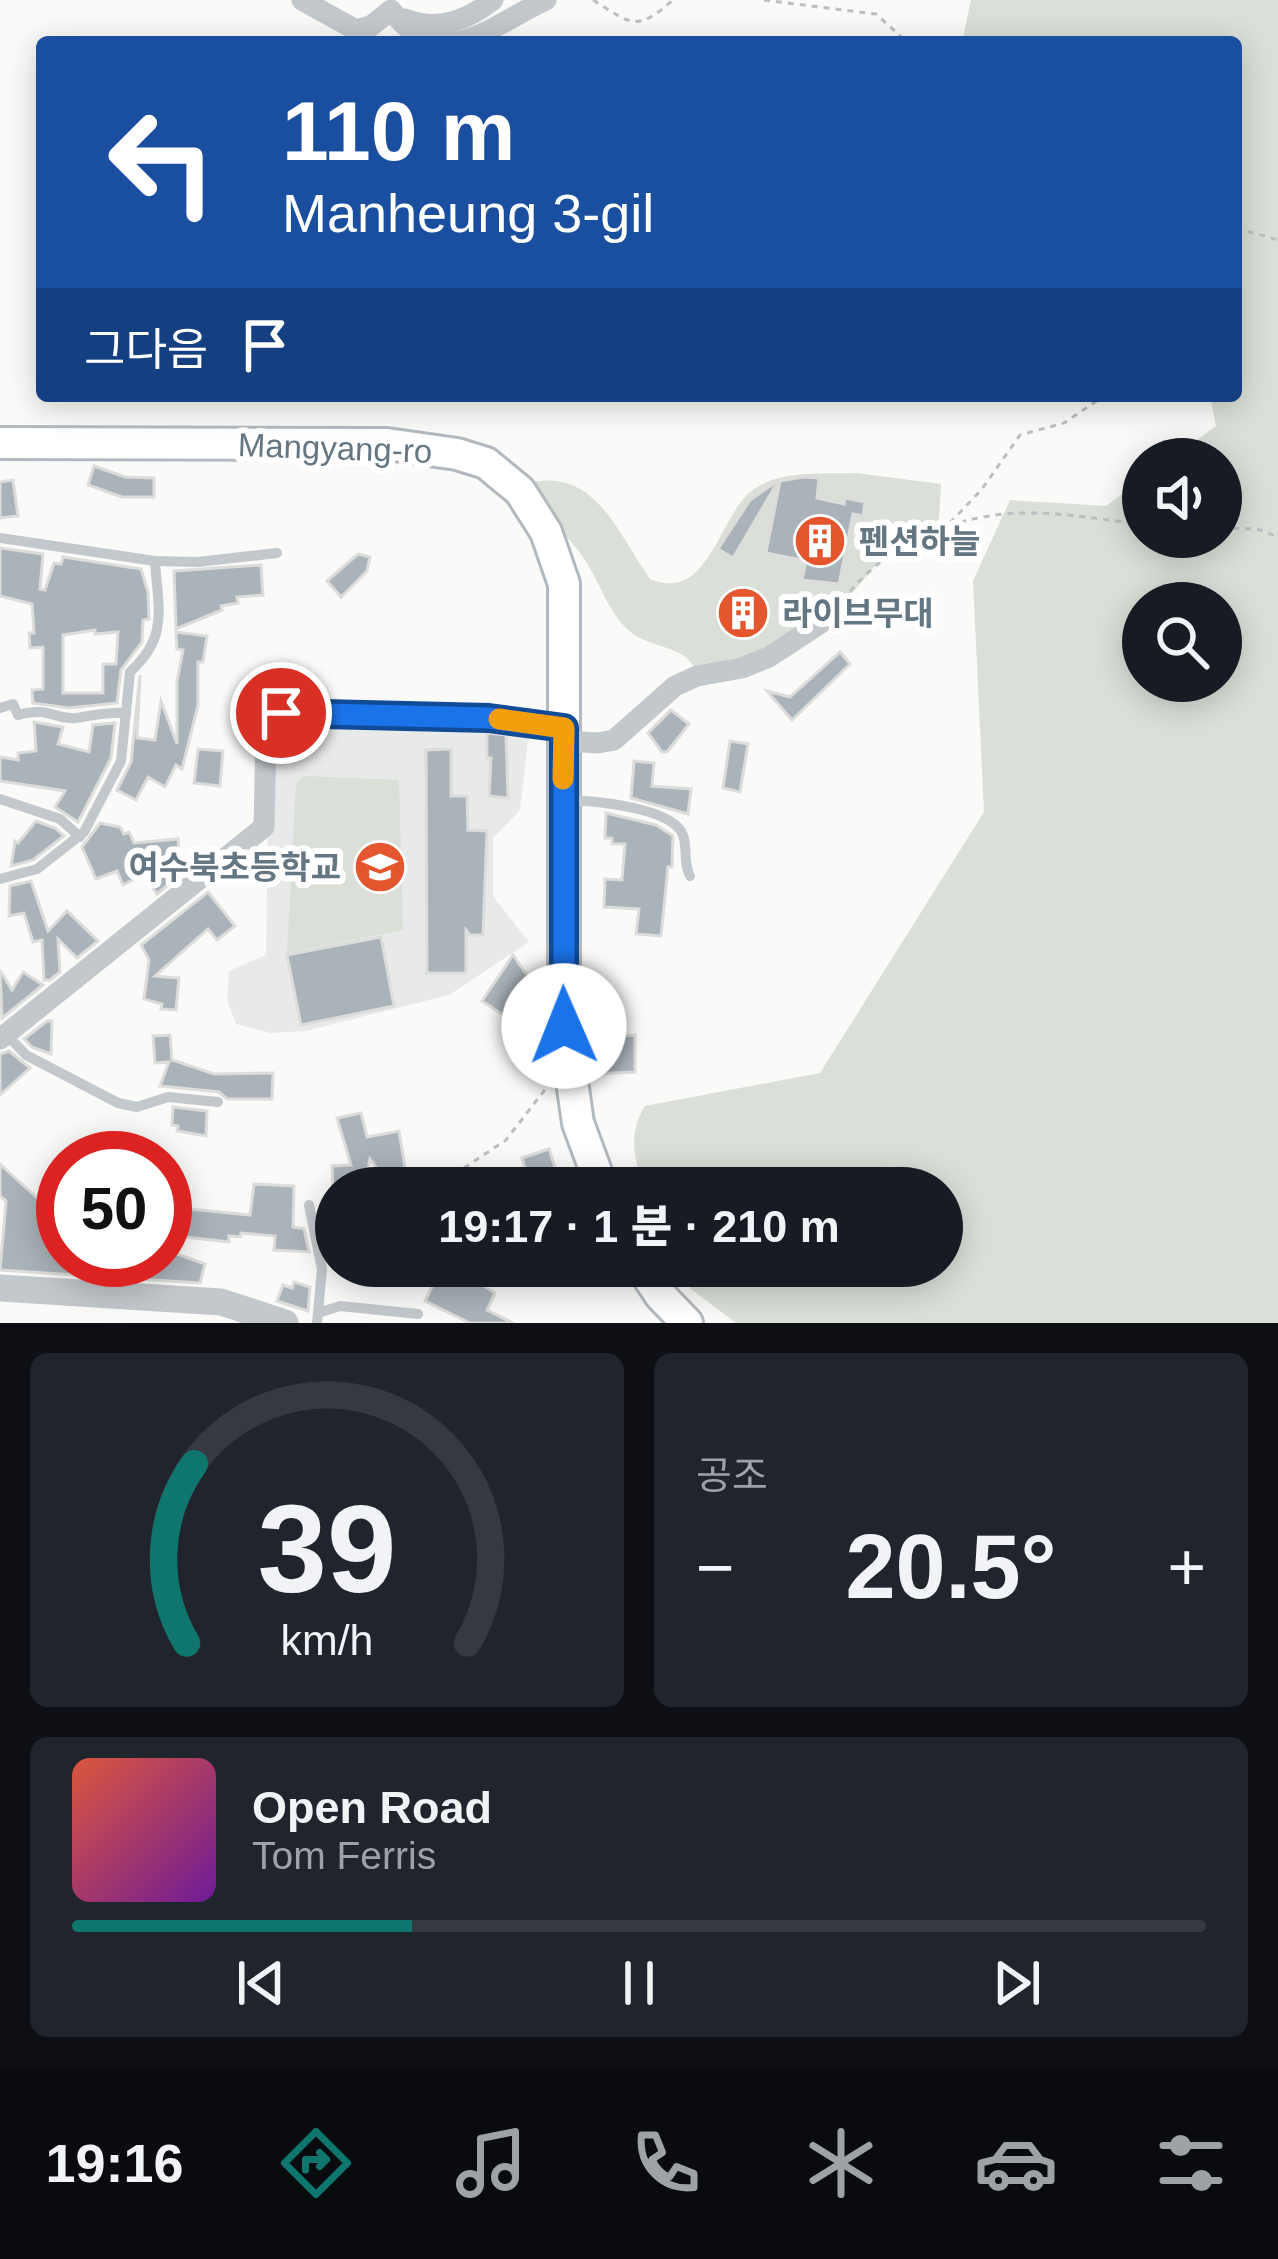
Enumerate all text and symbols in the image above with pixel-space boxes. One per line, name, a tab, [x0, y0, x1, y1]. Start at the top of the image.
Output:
icon: left	[84, 84, 240, 240]
text: 110 m	[282, 84, 516, 178]
text: Manheung 3-gil	[282, 183, 654, 243]
icon: arrive	[232, 312, 298, 378]
text: 그다음	[84, 324, 208, 375]
street label: Mangyang-ro	[237, 426, 433, 470]
map controls	[1122, 438, 1242, 702]
button: sound	[1122, 438, 1242, 558]
building icon: 펜션하늘	[792, 513, 848, 569]
place label: 펜션하늘	[859, 523, 980, 560]
button: search	[1122, 582, 1242, 702]
building icon: 라이브무대	[715, 585, 771, 641]
place label: 라이브무대	[782, 595, 934, 632]
pin	[230, 662, 332, 764]
icon: arrive	[248, 680, 314, 746]
school or university icon: 여수북초등학교	[352, 839, 408, 895]
place label: 여수북초등학교	[128, 849, 341, 886]
position arrow	[501, 963, 627, 1089]
speed limit sign: 50	[36, 1131, 192, 1287]
text: 19:17 · 1 분 · 210 m	[438, 1201, 840, 1252]
text: 공조	[696, 1454, 768, 1497]
text: 39	[258, 1479, 396, 1618]
text: 20.5°	[845, 1517, 1057, 1617]
text: −	[696, 1530, 735, 1604]
text: +	[1167, 1530, 1206, 1604]
text: km/h	[281, 1616, 373, 1664]
text: Open Road	[252, 1782, 492, 1833]
text: Tom Ferris	[252, 1834, 436, 1877]
icon: previous	[228, 1950, 294, 2016]
icon: pause	[606, 1950, 672, 2016]
icon: next	[984, 1950, 1050, 2016]
icon: directions	[274, 2121, 358, 2205]
icon: music	[449, 2121, 533, 2205]
icon: phone	[624, 2121, 708, 2205]
icon: climate	[799, 2121, 883, 2205]
icon: car	[974, 2121, 1058, 2205]
icon: filters	[1149, 2121, 1233, 2205]
text: 19:16	[45, 2133, 184, 2193]

